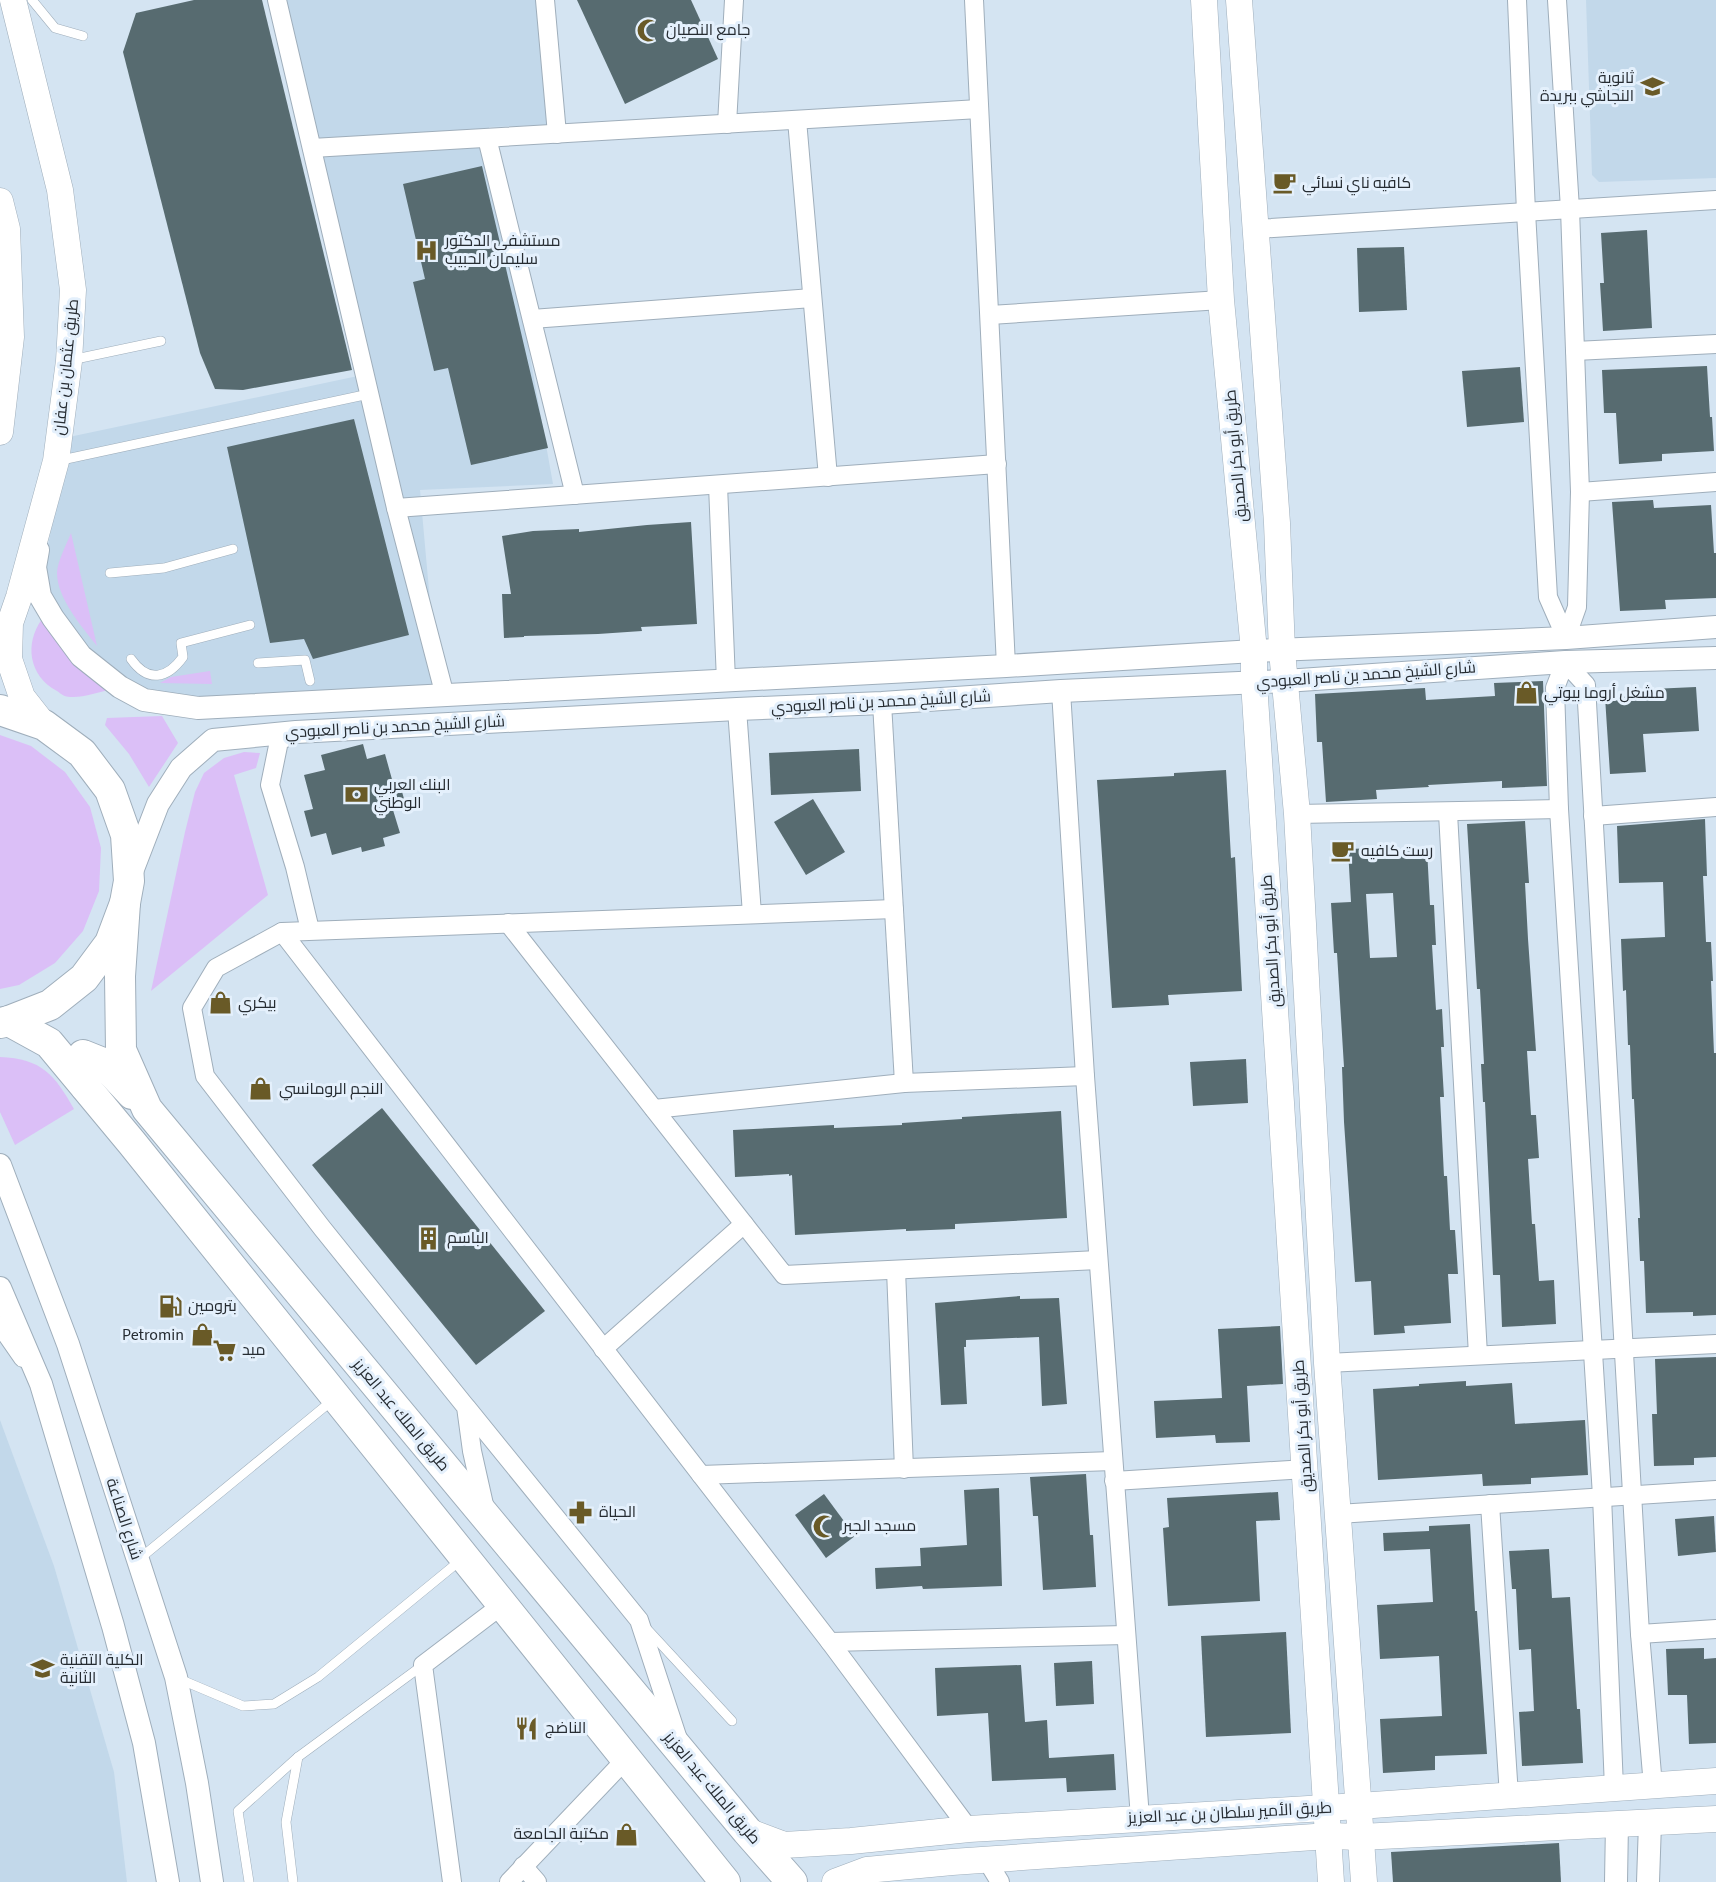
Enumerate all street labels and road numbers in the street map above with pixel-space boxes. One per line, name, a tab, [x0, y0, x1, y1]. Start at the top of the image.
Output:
street label: طريق عثمان بن عفان	[48, 298, 84, 436]
street label: طريق أبو بكر الصديق	[1219, 389, 1253, 523]
street label: شارع الشيخ محمد بن ناصر العبودي	[1255, 656, 1477, 696]
street label: شارع الشيخ محمد بن ناصر العبودي	[770, 685, 992, 721]
street label: شارع الشيخ محمد بن ناصر العبودي	[284, 710, 506, 746]
street label: طريق أبو بكر الصديق	[1255, 874, 1287, 1008]
street label: طريق الملك عبد العزيز	[347, 1353, 455, 1476]
street label: طريق أبو بكر الصديق	[1287, 1359, 1319, 1493]
street label: شارع الصناعة	[100, 1475, 148, 1563]
street label: طريق الملك عبد العزيز	[658, 1726, 766, 1849]
street label: طريق الأمير سلطان بن عبد العزيز	[1126, 1797, 1333, 1829]

